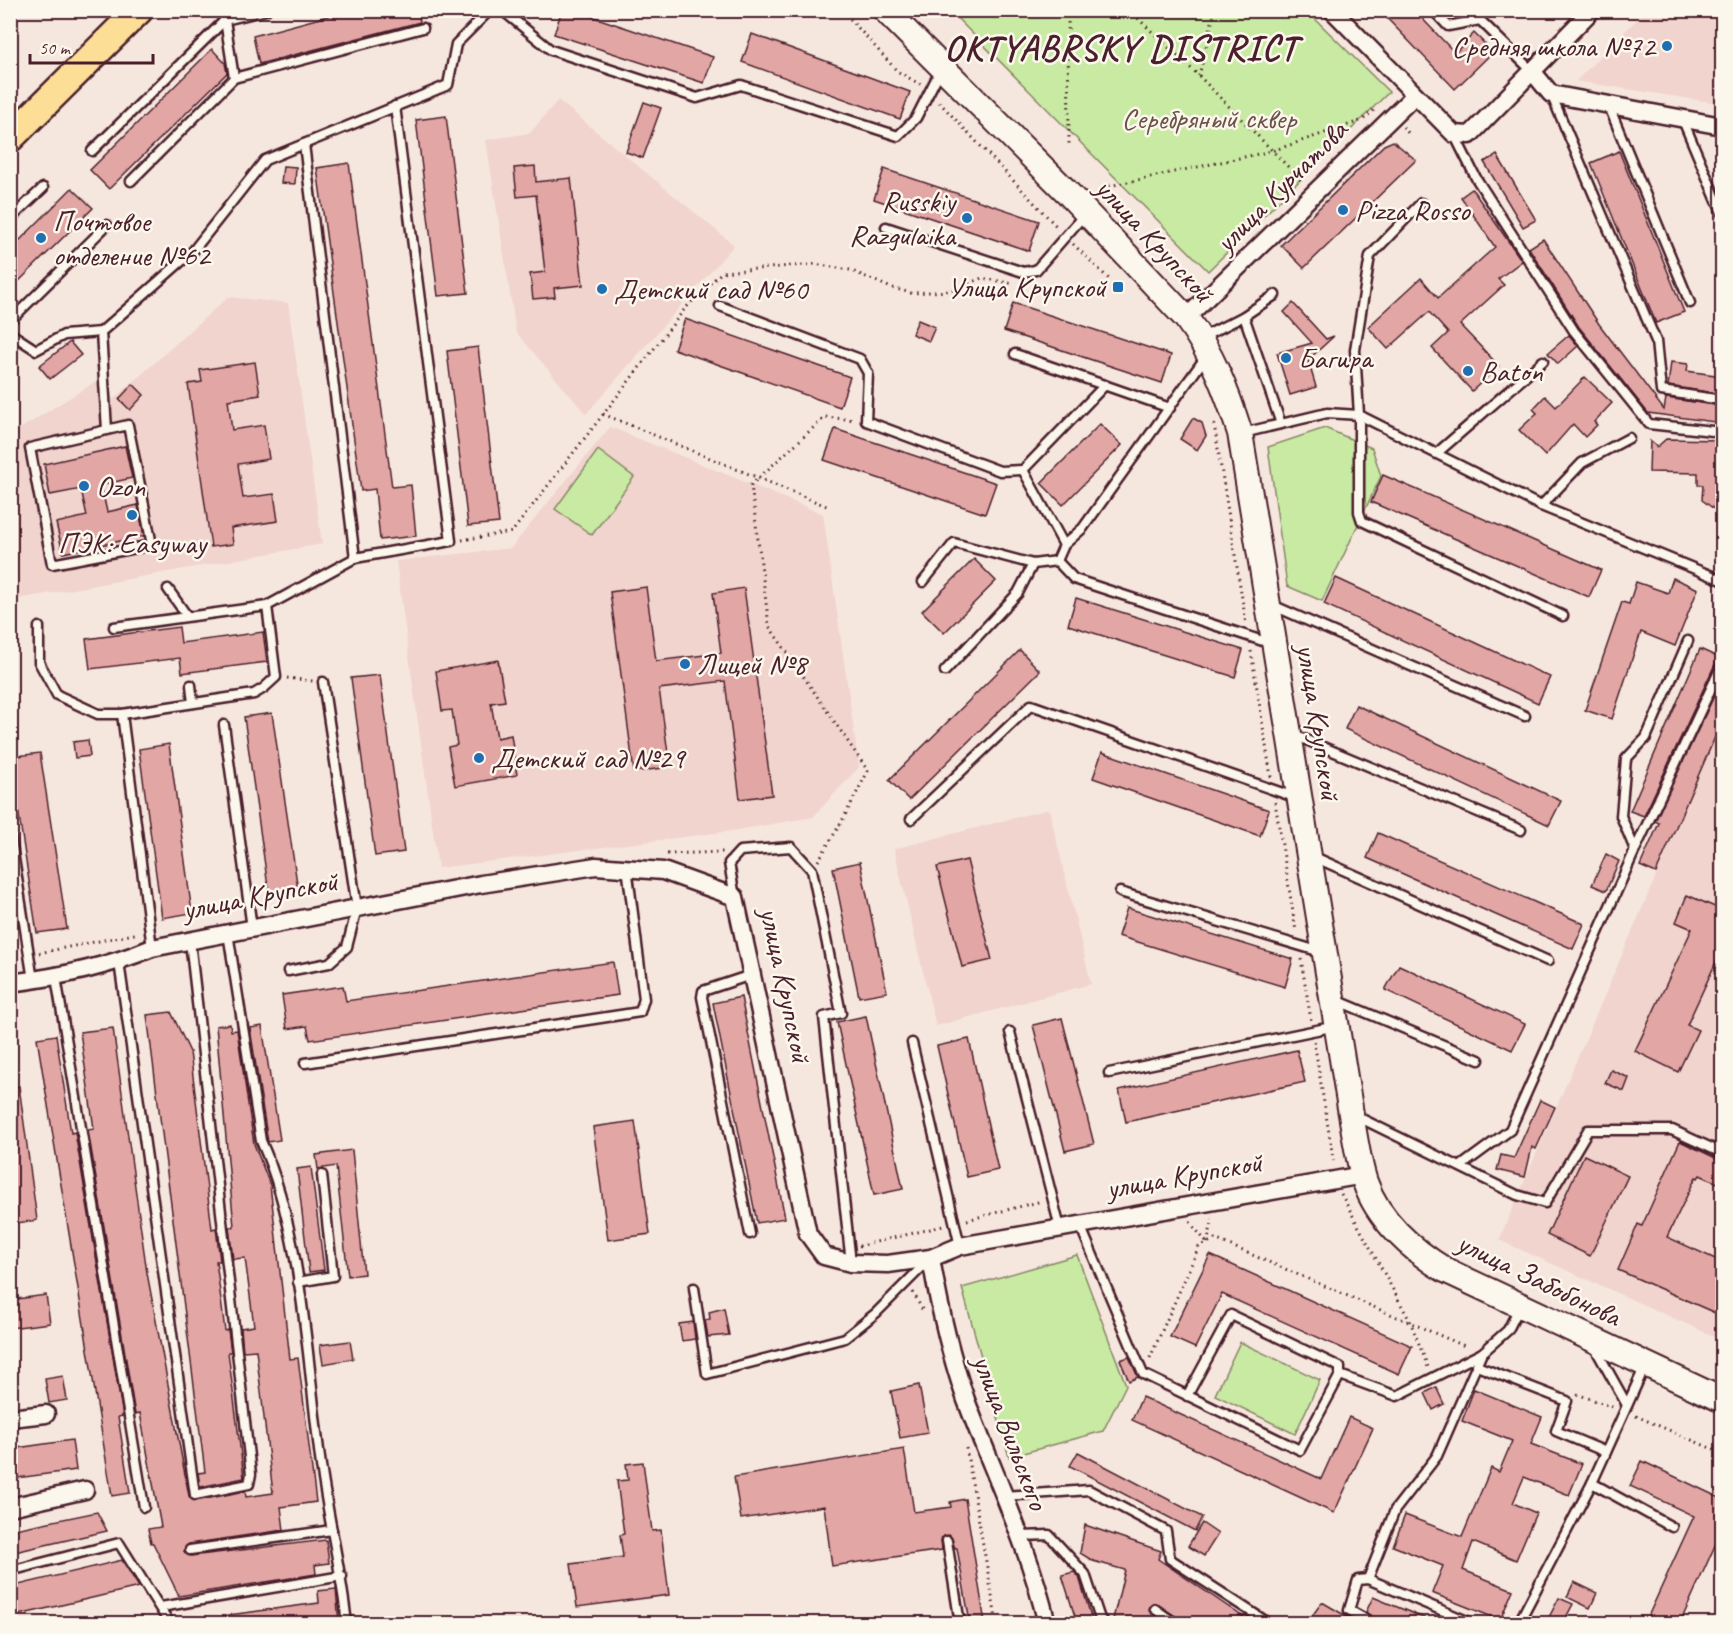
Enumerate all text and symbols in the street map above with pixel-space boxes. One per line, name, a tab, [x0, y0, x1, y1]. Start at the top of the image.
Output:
district label: OKTYABRSKY DISTRICT	[944, 25, 1304, 71]
scale bar	[30, 27, 153, 65]
place label: Средняя школа №72	[1451, 27, 1657, 65]
text: 50 m	[39, 37, 72, 59]
marker: Средняя школа №72	[1660, 39, 1674, 53]
park label: Серебряный сквер	[1122, 99, 1298, 137]
street label: улица Курчатова	[1205, 110, 1357, 262]
street label: улица Крупской	[1086, 168, 1224, 312]
place label: Russkiy Razgulaika	[849, 182, 958, 254]
place label: Pizza Rosso	[1355, 191, 1471, 229]
place label: Почтовое отделение №62	[53, 202, 212, 274]
marker: Pizza Rosso	[1336, 203, 1350, 217]
marker: Russkiy Razgulaika	[960, 211, 974, 225]
marker: Почтовое отделение №62	[34, 231, 48, 245]
place label: Улица Крупской	[947, 268, 1107, 306]
place label: Детский сад №60	[614, 270, 810, 308]
marker: Улица Крупской	[1111, 280, 1125, 294]
marker: Детский сад №60	[595, 282, 609, 296]
place label: Багира	[1298, 339, 1374, 377]
marker: Багира	[1279, 351, 1293, 365]
place label: Baton	[1480, 352, 1543, 390]
marker: Baton	[1461, 364, 1475, 378]
place label: Ozon	[96, 467, 146, 505]
marker: Ozon	[77, 479, 91, 493]
marker: ПЭК: Easyway	[125, 508, 139, 522]
place label: ПЭК: Easyway	[58, 524, 209, 562]
street label: улица Крупской	[1288, 639, 1350, 804]
place label: Лицей №8	[697, 645, 809, 683]
marker: Лицей №8	[678, 657, 692, 671]
place label: Детский сад №29	[491, 739, 687, 777]
marker: Детский сад №29	[472, 751, 486, 765]
street label: улица Крупской	[177, 861, 342, 929]
street label: улица Крупской	[751, 902, 821, 1067]
street label: улица Крупской	[1101, 1142, 1266, 1208]
street label: улица Забобонова	[1449, 1222, 1629, 1336]
street label: улица Вильского	[963, 1347, 1058, 1516]

